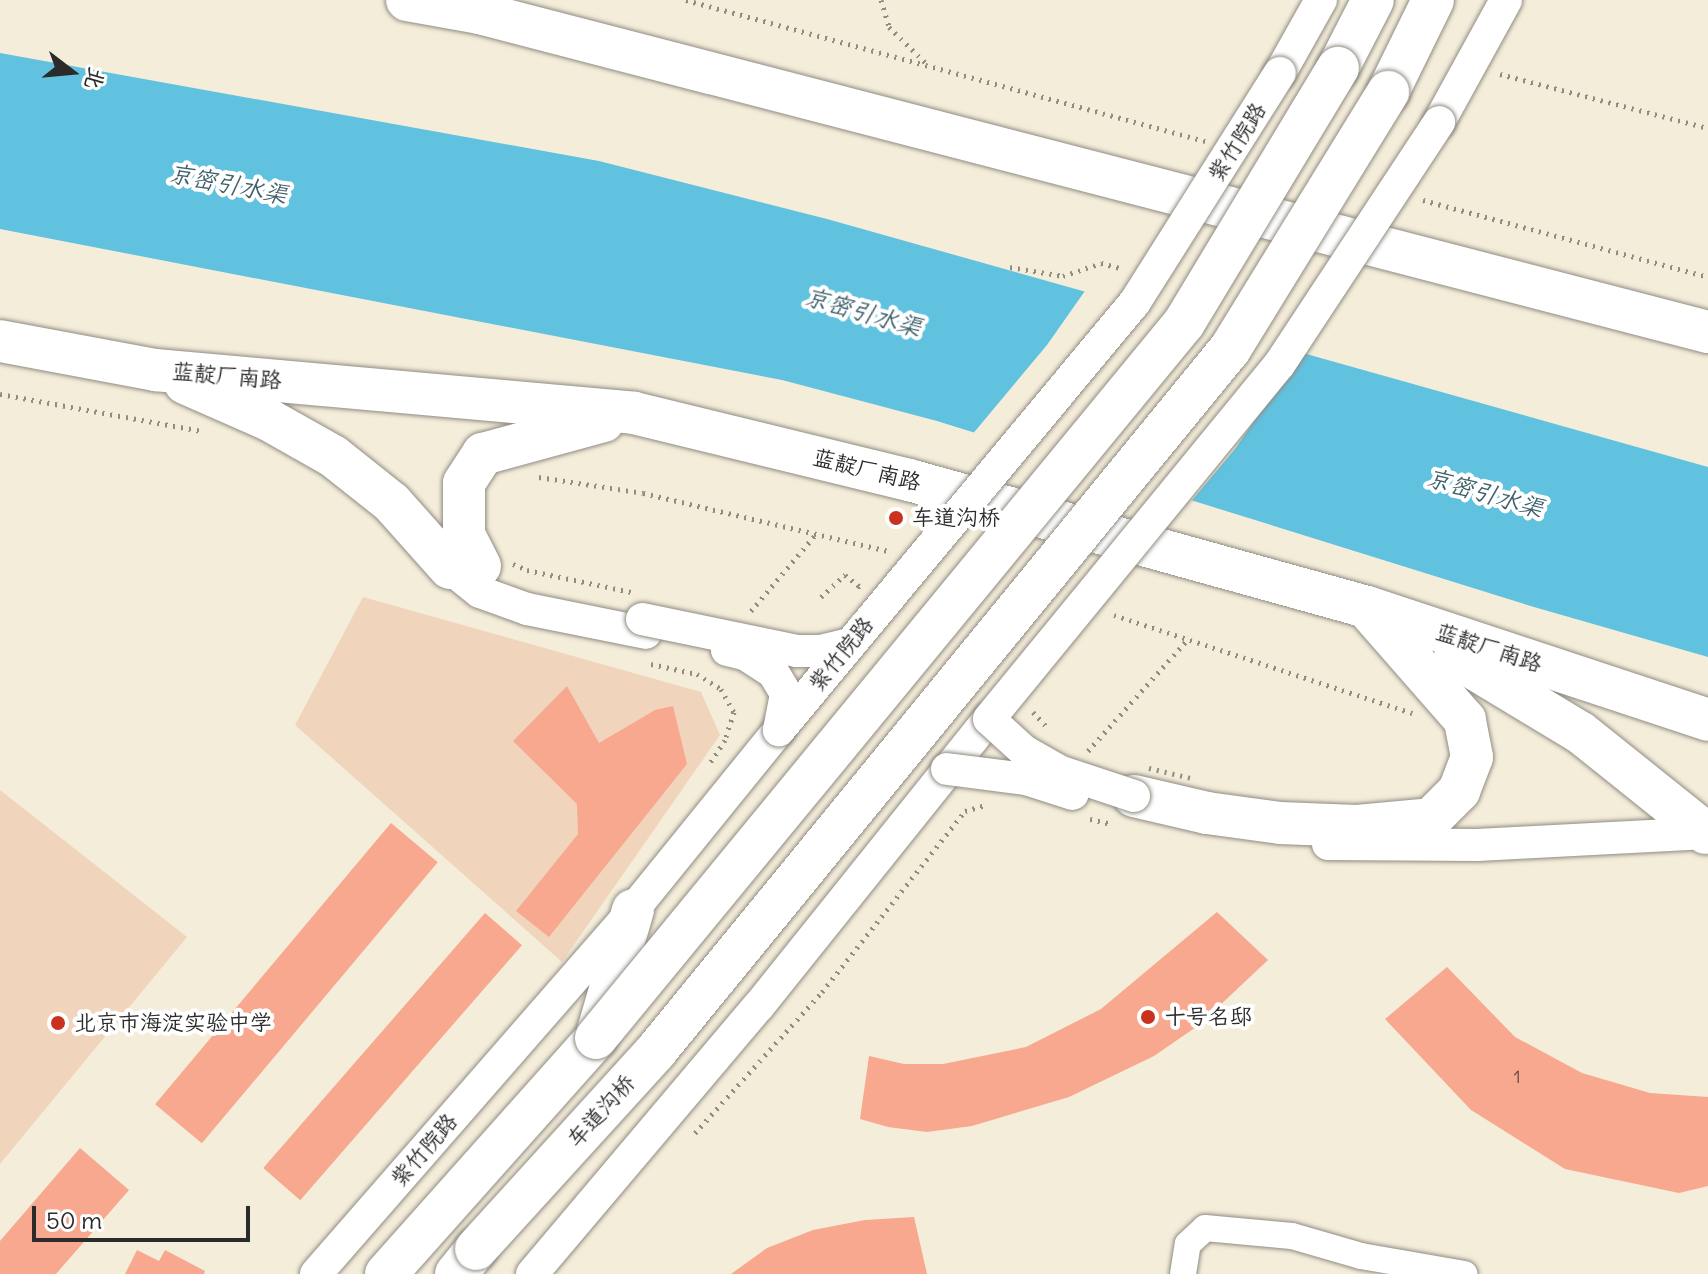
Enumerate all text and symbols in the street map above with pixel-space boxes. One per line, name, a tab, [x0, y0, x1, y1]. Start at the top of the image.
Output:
north arrow	[32, 32, 112, 112]
text: 北	[79, 64, 112, 93]
street label: 紫竹院路	[1202, 98, 1272, 186]
water label: 京密引水渠	[166, 158, 290, 210]
water label: 京密引水渠	[801, 282, 925, 342]
street label: 蓝靛厂南路	[171, 358, 283, 394]
street label: 蓝靛厂南路	[810, 444, 924, 496]
water label: 京密引水渠	[1423, 463, 1547, 523]
place label: 车道沟桥	[912, 505, 1000, 531]
marker: 车道沟桥	[887, 509, 905, 527]
street label: 紫竹院路	[803, 611, 879, 697]
street label: 蓝靛厂南路	[1433, 618, 1545, 678]
place label: 十号名邸	[1164, 1004, 1252, 1030]
marker: 十号名邸	[1139, 1008, 1157, 1026]
place label: 北京市海淀实验中学	[74, 1010, 272, 1036]
marker: 北京市海淀实验中学	[49, 1014, 67, 1032]
house number: 1	[1513, 1066, 1521, 1088]
street label: 车道沟桥	[562, 1069, 640, 1153]
street label: 紫竹院路	[385, 1108, 463, 1192]
scale bar	[36, 1190, 254, 1240]
text: 50 m	[46, 1205, 102, 1235]

